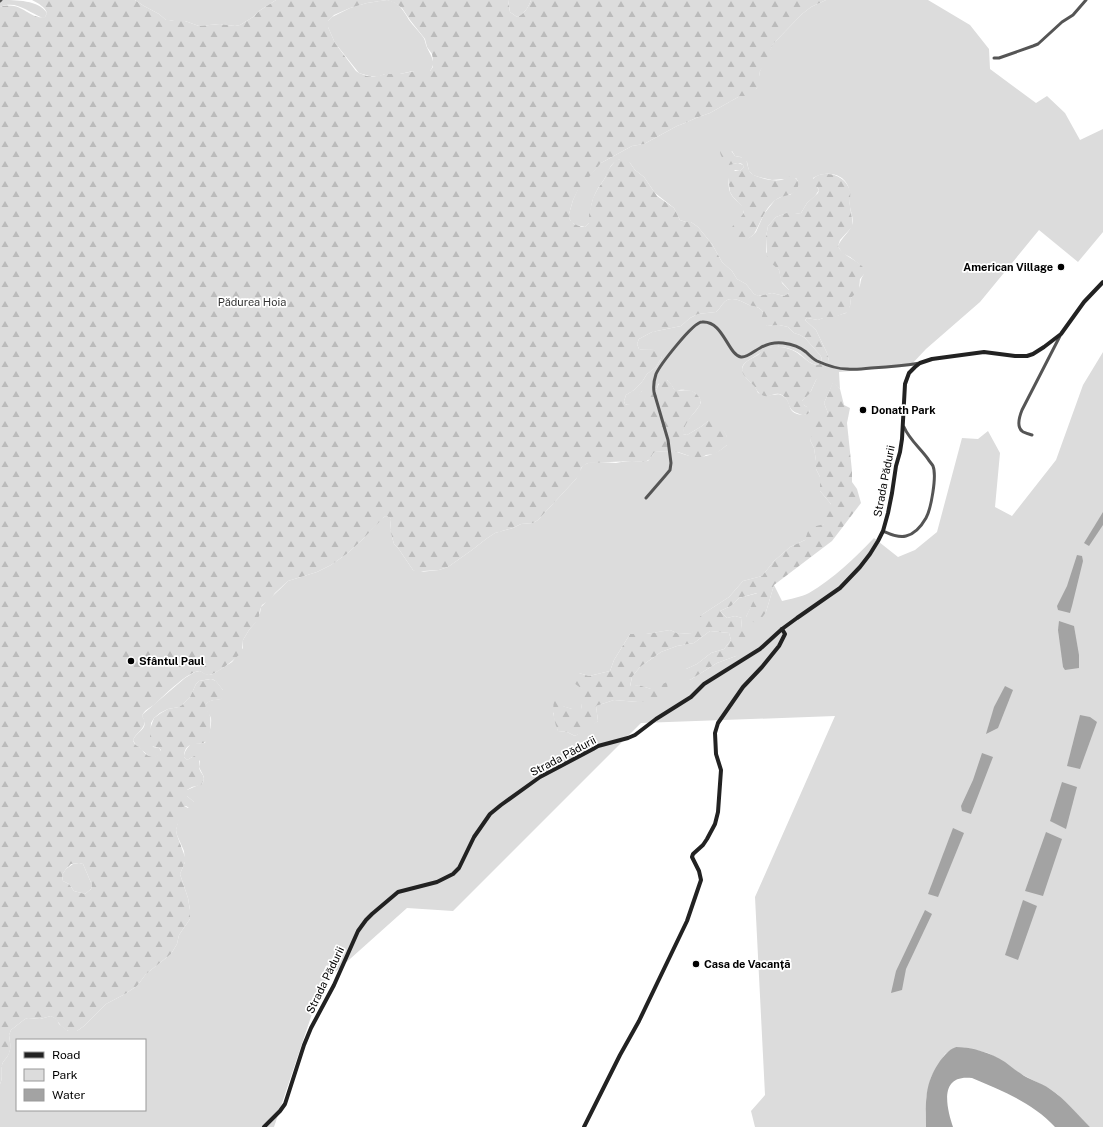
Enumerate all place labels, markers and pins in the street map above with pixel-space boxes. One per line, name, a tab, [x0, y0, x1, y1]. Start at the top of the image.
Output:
place label: American Village	[963, 261, 1053, 273]
marker: American Village	[1056, 262, 1066, 272]
place label: Donath Park	[871, 404, 936, 416]
marker: Donath Park	[858, 405, 868, 415]
place label: Sfântul Paul	[139, 655, 205, 667]
marker: Sfântul Paul	[126, 656, 136, 666]
place label: Casa de Vacanță	[704, 958, 790, 970]
marker: Casa de Vacanță	[691, 959, 701, 969]

